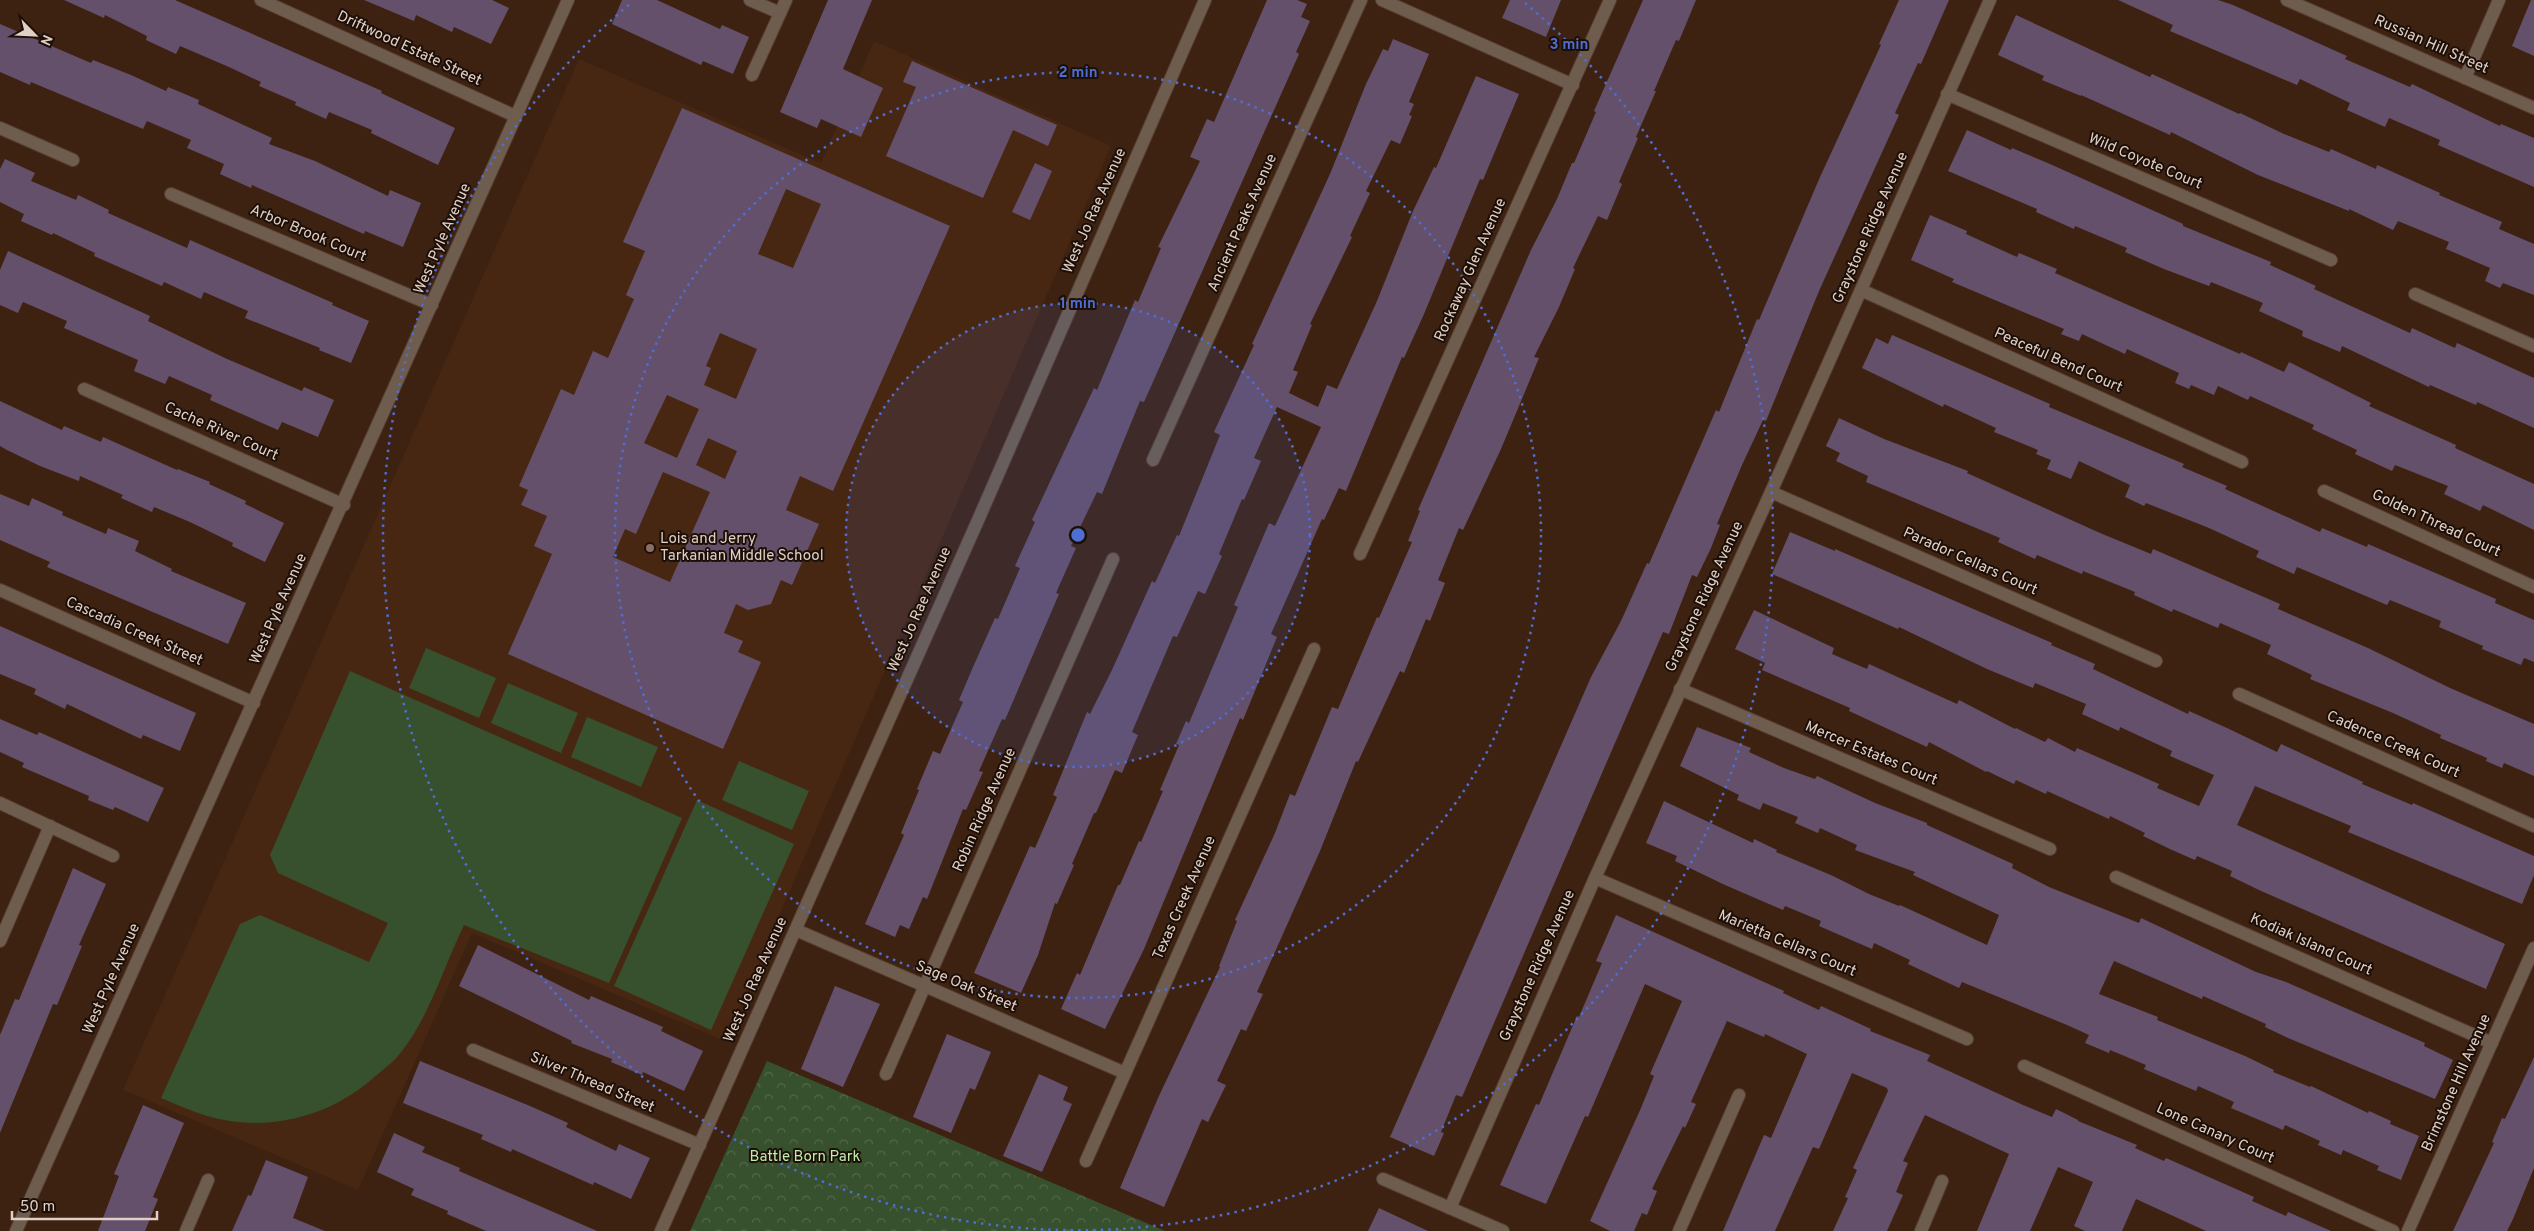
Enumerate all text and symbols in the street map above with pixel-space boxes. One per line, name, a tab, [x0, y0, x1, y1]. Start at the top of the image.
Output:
street label: Driftwood Estate Street	[334, 7, 484, 91]
north arrow	[10, 10, 60, 60]
street label: Russian Hill Street	[2371, 11, 2491, 79]
text: N	[36, 32, 55, 48]
text: 3 min	[1549, 36, 1589, 55]
text: 2 min	[1058, 64, 1098, 83]
street label: Wild Coyote Court	[2085, 129, 2205, 195]
street label: West Jo Rae Avenue	[1059, 145, 1131, 277]
street label: Graystone Ridge Avenue	[1829, 149, 1913, 307]
street label: Ancient Peaks Avenue	[1204, 151, 1282, 295]
street label: West Pyle Avenue	[410, 181, 476, 297]
street label: Rockaway Glen Avenue	[1431, 195, 1511, 345]
street label: Arbor Brook Court	[247, 201, 369, 267]
text: 1 min	[1060, 295, 1096, 314]
street label: Peaceful Bend Court	[1991, 324, 2125, 398]
street label: Cache River Court	[161, 398, 281, 466]
street label: Golden Thread Court	[2369, 486, 2503, 562]
street label: Graystone Ridge Avenue	[1662, 519, 1748, 675]
street label: Parador Cellars Court	[1900, 524, 2040, 600]
centre of rings	[1069, 526, 1087, 544]
place label: Lois and Jerry Tarkanian Middle School	[660, 530, 824, 566]
marker: Lois and Jerry Tarkanian Middle School	[644, 542, 656, 554]
street label: West Jo Rae Avenue	[884, 544, 956, 676]
street label: West Pyle Avenue	[246, 551, 312, 667]
street label: Cascadia Creek Street	[63, 593, 205, 671]
street label: Cadence Creek Court	[2323, 707, 2463, 783]
street label: Mercer Estates Court	[1802, 717, 1940, 791]
street label: Robin Ridge Avenue	[949, 745, 1021, 875]
street label: Texas Creek Avenue	[1149, 833, 1221, 963]
street label: Graystone Ridge Avenue	[1496, 887, 1580, 1045]
street label: Marietta Cellars Court	[1715, 906, 1859, 982]
street label: Kodiak Island Court	[2247, 910, 2375, 980]
street label: West Jo Rae Avenue	[720, 914, 792, 1046]
street label: West Pyle Avenue	[79, 921, 145, 1037]
street label: Sage Oak Street	[912, 957, 1020, 1017]
street label: Brimstone Hill Avenue	[2418, 1011, 2496, 1155]
street label: Silver Thread Street	[527, 1048, 657, 1118]
street label: Lone Canary Court	[2153, 1099, 2277, 1169]
park label: Battle Born Park	[750, 1148, 860, 1167]
scale bar	[12, 1188, 158, 1220]
text: 50 m	[20, 1198, 55, 1217]

